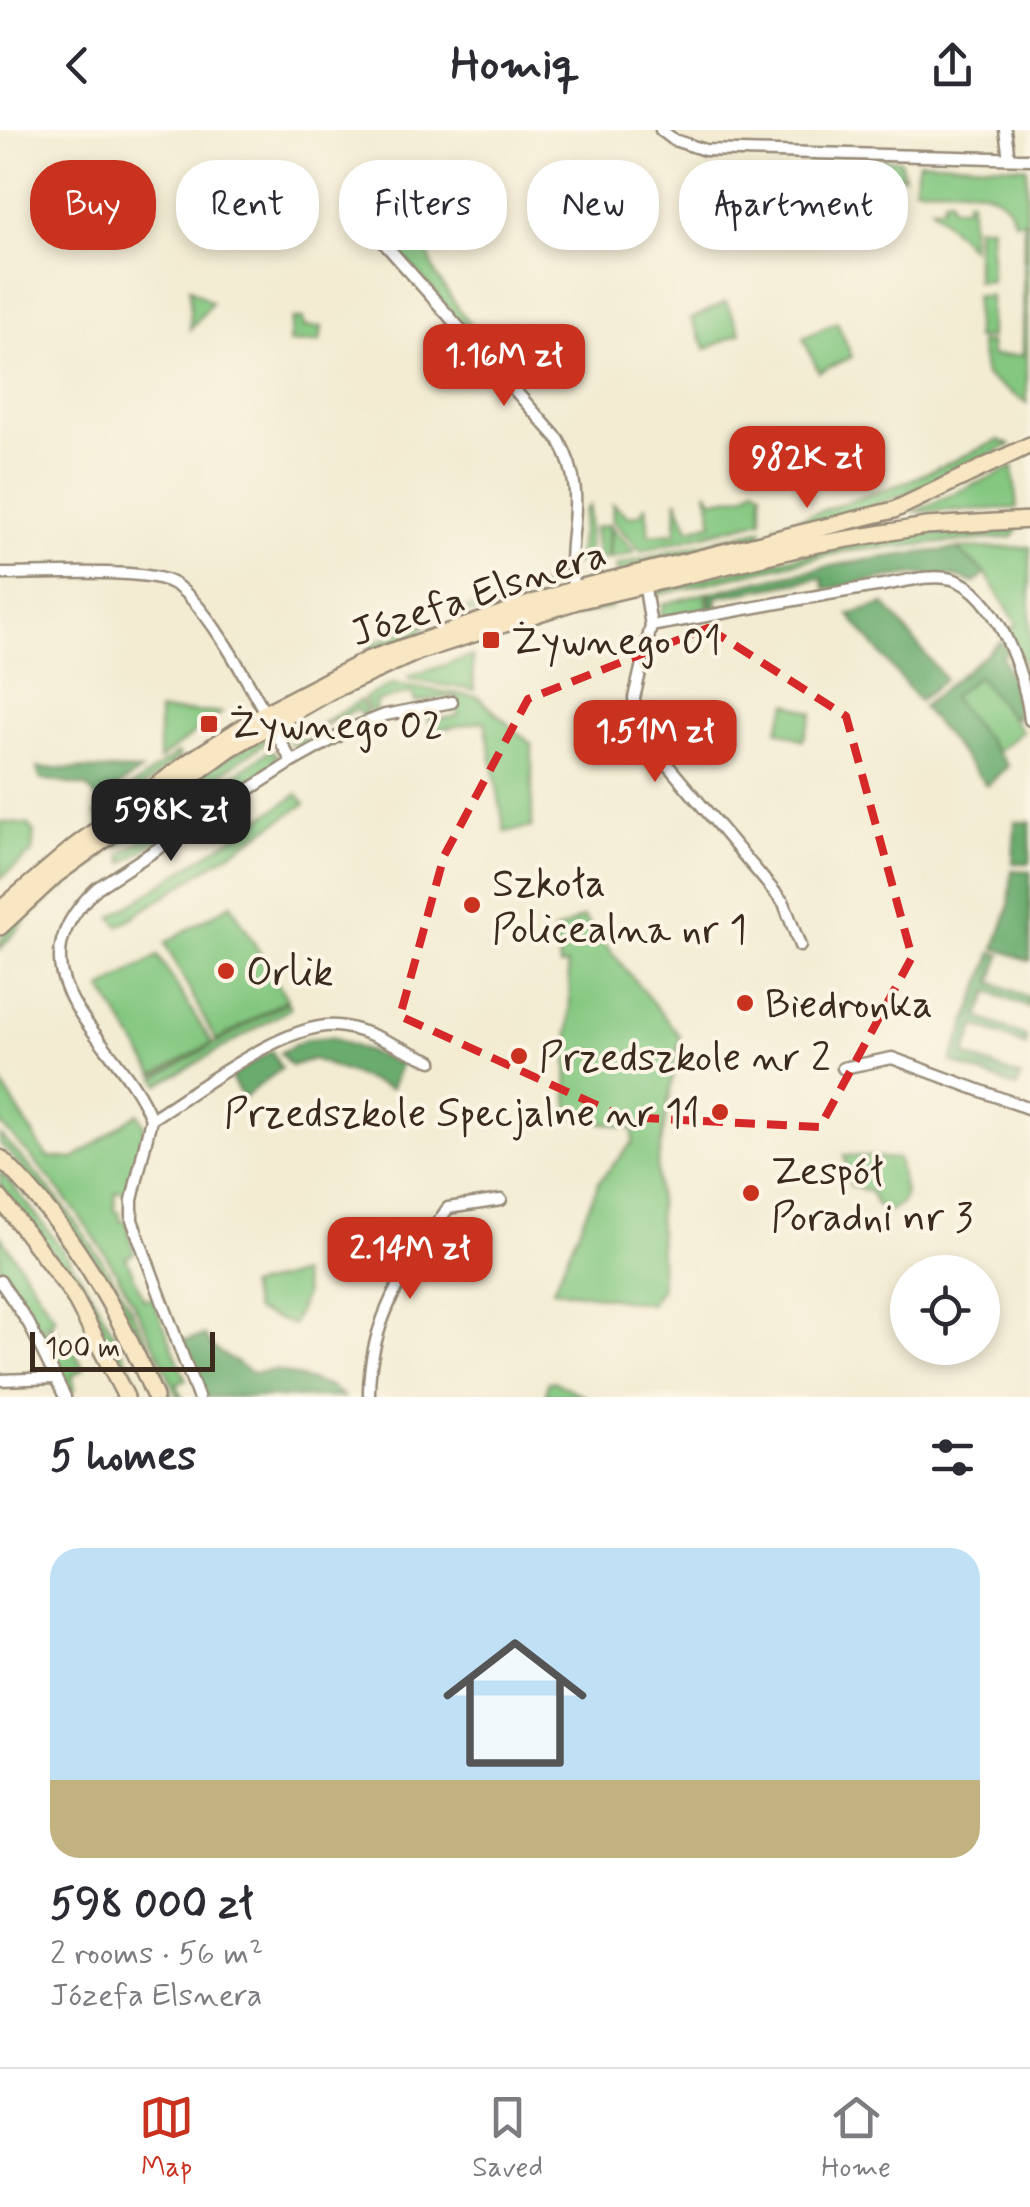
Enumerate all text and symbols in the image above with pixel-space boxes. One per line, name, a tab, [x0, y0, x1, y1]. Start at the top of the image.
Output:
text: Homiq	[451, 36, 579, 95]
icon: back	[50, 38, 105, 93]
icon: share	[925, 38, 980, 93]
chip: Buy	[30, 160, 156, 250]
chip: Rent	[176, 160, 319, 250]
chip: Filters	[339, 160, 507, 250]
chip: New	[527, 160, 659, 250]
chip: Apartment	[679, 160, 908, 250]
pin: 1.16M zł	[401, 324, 607, 409]
text: 1.16M zł	[445, 335, 563, 377]
pin: 982K zł	[715, 426, 899, 511]
text: 982K zł	[751, 437, 863, 479]
street label: Józefa Elsnera	[345, 529, 613, 661]
place label: Żywnego 01	[511, 617, 721, 669]
marker: Żywnego 01	[480, 629, 502, 651]
pin: 1.51M zł	[552, 700, 758, 785]
place label: Żywnego 02	[229, 701, 443, 753]
text: 1.51M zł	[596, 711, 714, 753]
marker: Żywnego 02	[198, 713, 220, 735]
pin: 598K zł	[79, 779, 263, 864]
text: 598K zł	[114, 790, 228, 832]
place label: Szkoła Policealna nr 1	[492, 859, 747, 957]
marker: Szkoła Policealna nr 1	[461, 894, 483, 916]
place label: Orlik	[246, 948, 333, 1000]
marker: Orlik	[215, 960, 237, 982]
place label: Biedronka	[765, 980, 933, 1032]
marker: Biedronka	[734, 992, 756, 1014]
place label: Przedszkole nr 2	[539, 1033, 831, 1085]
marker: Przedszkole nr 2	[508, 1045, 530, 1067]
place label: Przedszkole Specjalne nr 11	[224, 1089, 700, 1141]
marker: Przedszkole Specjalne nr 11	[709, 1101, 731, 1123]
place label: Zespół Poradni nr 3	[771, 1147, 973, 1245]
marker: Zespół Poradni nr 3	[740, 1182, 762, 1204]
pin: 2.14M zł	[307, 1217, 513, 1302]
text: 2.14M zł	[350, 1228, 470, 1270]
map controls	[890, 1255, 1000, 1365]
button: locate	[890, 1255, 1000, 1365]
scale bar	[30, 1327, 215, 1372]
text: 100 m	[45, 1331, 120, 1368]
text: 5 homes	[50, 1430, 196, 1485]
icon: filters	[925, 1430, 980, 1485]
icon: home	[425, 1613, 605, 1793]
text: 598 000 zł	[50, 1878, 253, 1933]
text: 2 rooms · 56 m²	[50, 1933, 263, 1975]
text: Józefa Elsnera	[50, 1975, 262, 2017]
tab: Map	[139, 2090, 194, 2187]
tab: Saved	[472, 2090, 543, 2187]
tab: Home	[821, 2090, 891, 2187]

